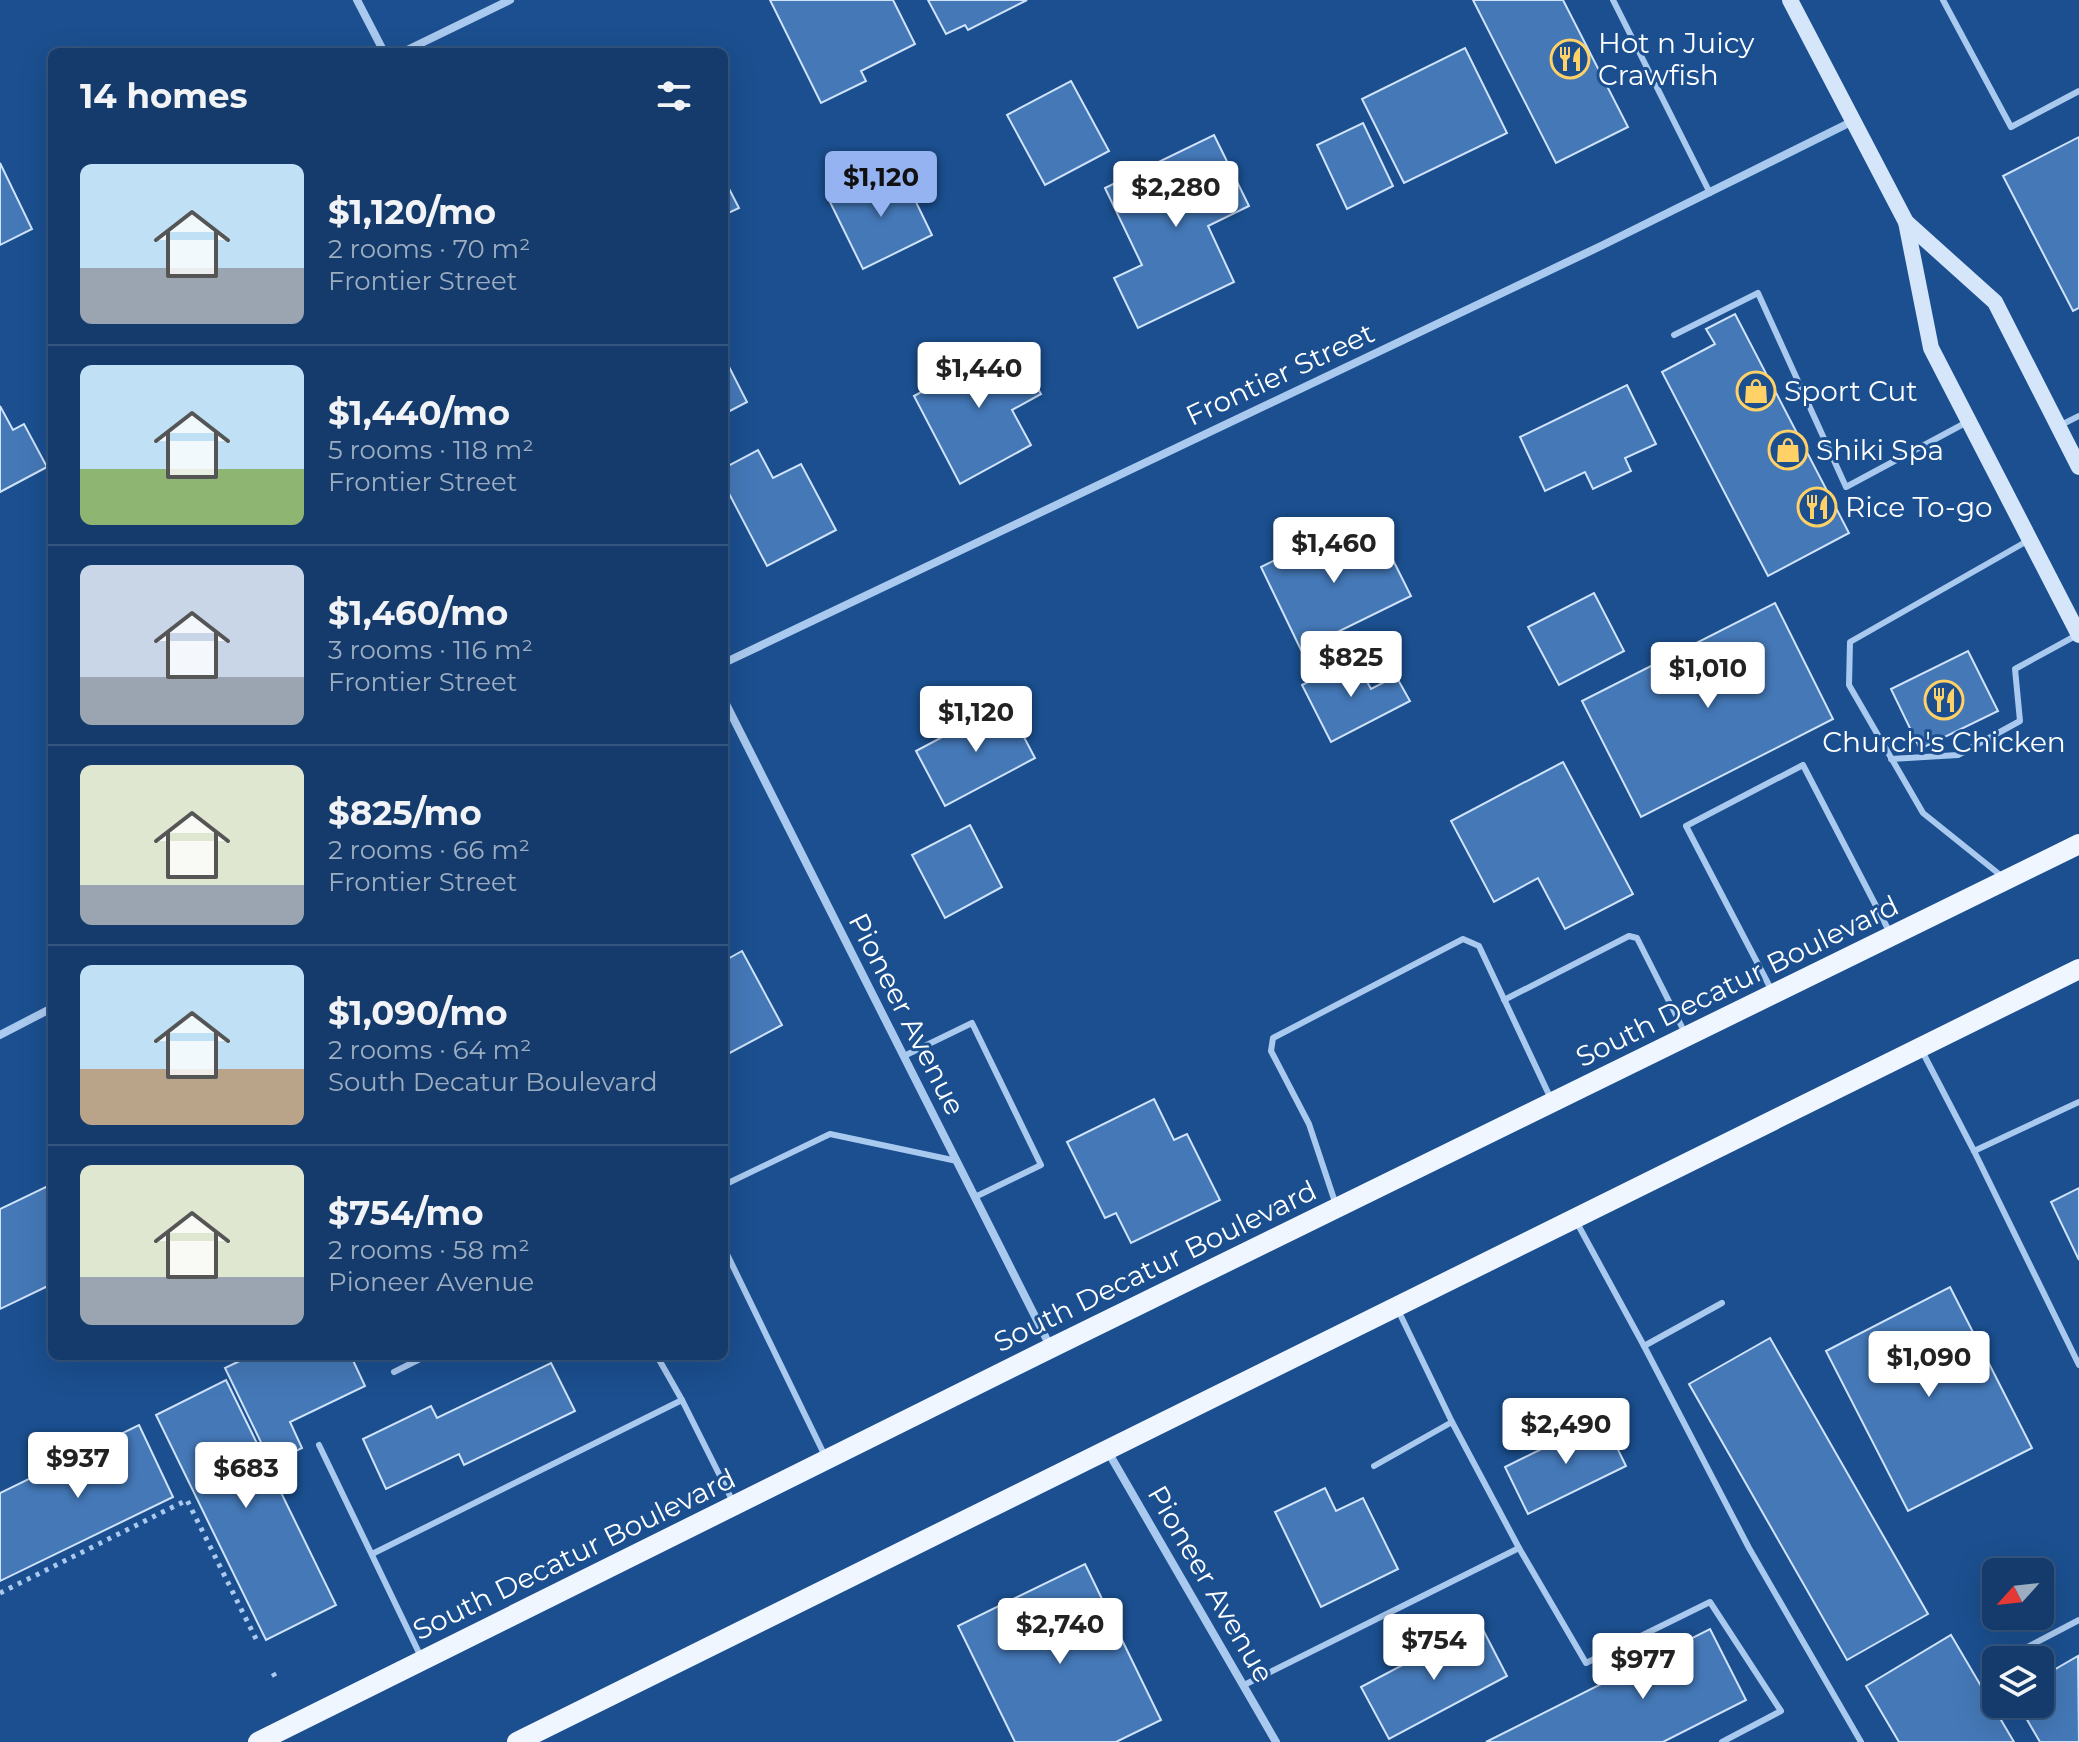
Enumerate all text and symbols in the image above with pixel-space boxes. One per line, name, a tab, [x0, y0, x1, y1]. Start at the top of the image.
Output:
place label: Hot n Juicy Crawfish	[1598, 26, 1755, 92]
restaurant icon: Hot n Juicy Crawfish	[1549, 38, 1591, 80]
icon: filters	[652, 74, 696, 118]
text: 14 homes	[80, 75, 248, 117]
pin: $1,120	[816, 151, 946, 219]
text: $1,120	[843, 161, 919, 193]
pin: $2,280	[1111, 161, 1241, 229]
text: $2,280	[1131, 171, 1221, 203]
text: $1,120/mo	[328, 191, 496, 233]
icon: home	[144, 196, 240, 292]
text: 2 rooms · 70 m²	[328, 233, 530, 265]
text: Frontier Street	[328, 265, 517, 297]
street label: Frontier Street	[1180, 316, 1380, 432]
pin: $1,440	[914, 342, 1044, 410]
text: $1,440	[936, 352, 1022, 384]
shop icon: Sport Cut	[1735, 370, 1777, 412]
place label: Sport Cut	[1784, 374, 1918, 408]
text: $1,440/mo	[328, 392, 510, 434]
icon: home	[144, 397, 240, 493]
shop icon: Shiki Spa	[1767, 429, 1809, 471]
place label: Shiki Spa	[1816, 433, 1944, 467]
text: 5 rooms · 118 m²	[328, 434, 534, 466]
text: Frontier Street	[328, 466, 517, 498]
restaurant icon: Rice To-go	[1796, 486, 1838, 528]
place label: Rice To-go	[1845, 490, 1993, 524]
pin: $1,460	[1269, 517, 1399, 585]
text: $1,460	[1291, 527, 1377, 559]
text: $1,460/mo	[328, 592, 508, 634]
icon: home	[144, 597, 240, 693]
pin: $825	[1304, 631, 1398, 699]
text: 3 rooms · 116 m²	[328, 634, 533, 666]
text: $825	[1319, 641, 1383, 673]
pin: $1,010	[1643, 642, 1773, 710]
text: $1,010	[1669, 652, 1747, 684]
text: Frontier Street	[328, 666, 517, 698]
restaurant icon: Church's Chicken	[1923, 679, 1965, 721]
pin: $1,120	[911, 686, 1041, 754]
text: $1,120	[938, 696, 1014, 728]
place label: Church's Chicken	[1822, 725, 2066, 759]
text: $825/mo	[328, 792, 482, 834]
icon: home	[144, 797, 240, 893]
text: 2 rooms · 66 m²	[328, 834, 530, 866]
text: Frontier Street	[328, 866, 517, 898]
street label: South Decatur Boulevard	[1570, 888, 1904, 1074]
street label: Pioneer Avenue	[841, 907, 973, 1121]
text: $1,090/mo	[328, 992, 508, 1034]
icon: home	[144, 997, 240, 1093]
text: 2 rooms · 64 m²	[328, 1034, 531, 1066]
text: South Decatur Boulevard	[328, 1066, 658, 1098]
street label: South Decatur Boulevard	[988, 1173, 1322, 1359]
text: $754/mo	[328, 1192, 484, 1234]
icon: home	[144, 1197, 240, 1293]
text: 2 rooms · 58 m²	[328, 1234, 530, 1266]
text: Pioneer Avenue	[328, 1266, 534, 1298]
pin: $1,090	[1864, 1331, 1994, 1399]
text: $1,090	[1887, 1341, 1971, 1373]
pin: $2,490	[1501, 1398, 1631, 1466]
text: $2,490	[1520, 1408, 1612, 1440]
pin: $937	[31, 1432, 125, 1500]
text: $937	[46, 1442, 110, 1474]
pin: $683	[199, 1442, 293, 1510]
text: $683	[213, 1452, 279, 1484]
street label: South Decatur Boulevard	[407, 1461, 741, 1647]
street label: Pioneer Avenue	[1141, 1479, 1281, 1689]
north arrow	[1982, 1558, 2054, 1630]
map controls	[1982, 1558, 2054, 1718]
pin: $2,740	[995, 1598, 1125, 1666]
text: $2,740	[1016, 1608, 1104, 1640]
pin: $754	[1387, 1614, 1481, 1682]
text: $754	[1401, 1624, 1467, 1656]
pin: $977	[1596, 1633, 1690, 1701]
text: $977	[1610, 1643, 1676, 1675]
button: layers	[1982, 1646, 2054, 1718]

